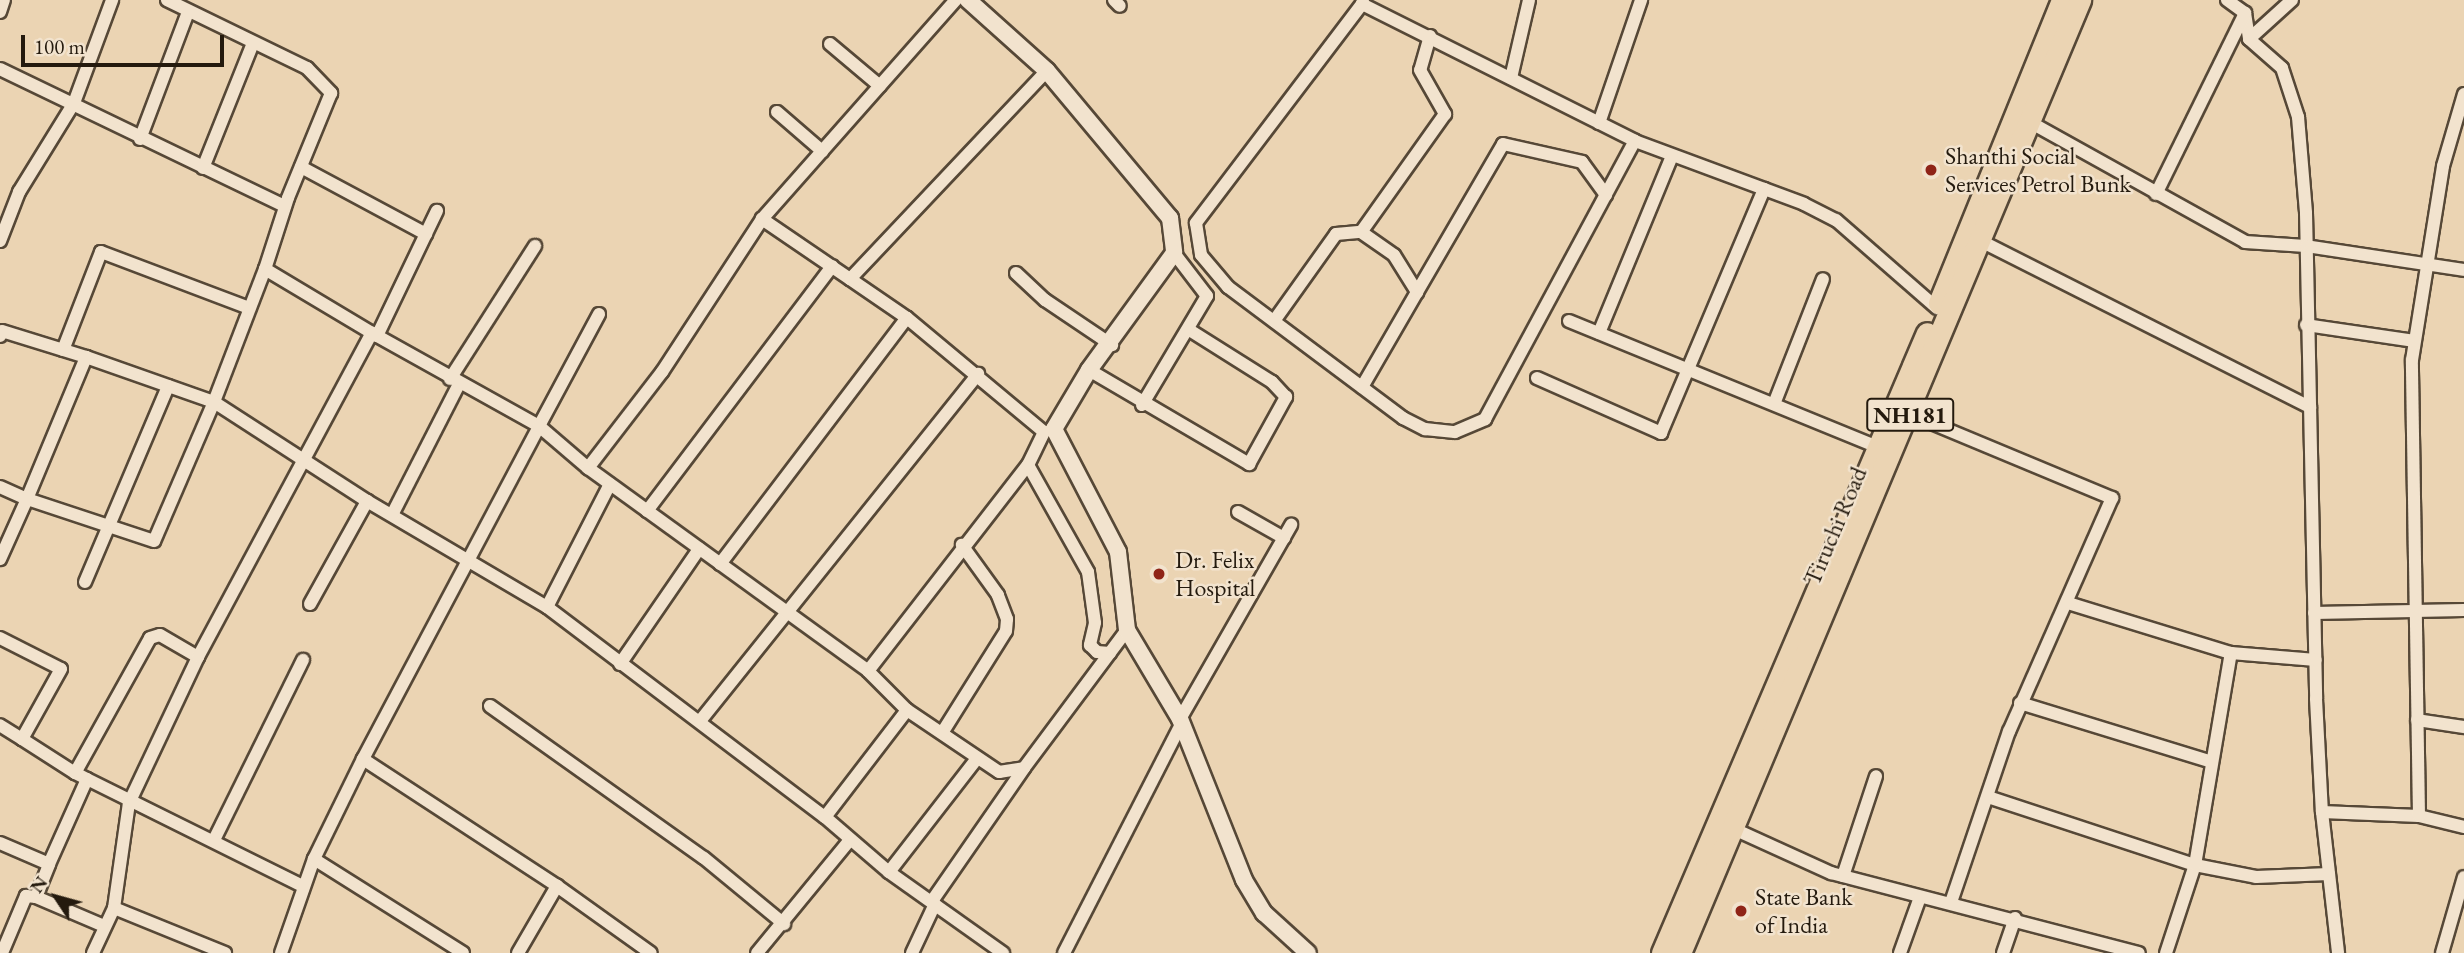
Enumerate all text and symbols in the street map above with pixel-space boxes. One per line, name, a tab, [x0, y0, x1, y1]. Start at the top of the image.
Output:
scale bar	[24, 21, 228, 65]
text: 100 m	[34, 33, 85, 60]
place label: Shanthi Social Services Petrol Bunk	[1945, 142, 2131, 198]
marker: Shanthi Social Services Petrol Bunk	[1923, 162, 1939, 178]
road number: NH181	[1864, 396, 1955, 434]
street label: Tiruchi Road	[1797, 463, 1873, 589]
place label: Dr. Felix Hospital	[1175, 546, 1255, 602]
marker: Dr. Felix Hospital	[1149, 564, 1169, 584]
north arrow	[21, 862, 91, 932]
text: N	[24, 871, 53, 898]
place label: State Bank of India	[1755, 883, 1853, 939]
marker: State Bank of India	[1733, 903, 1749, 919]

